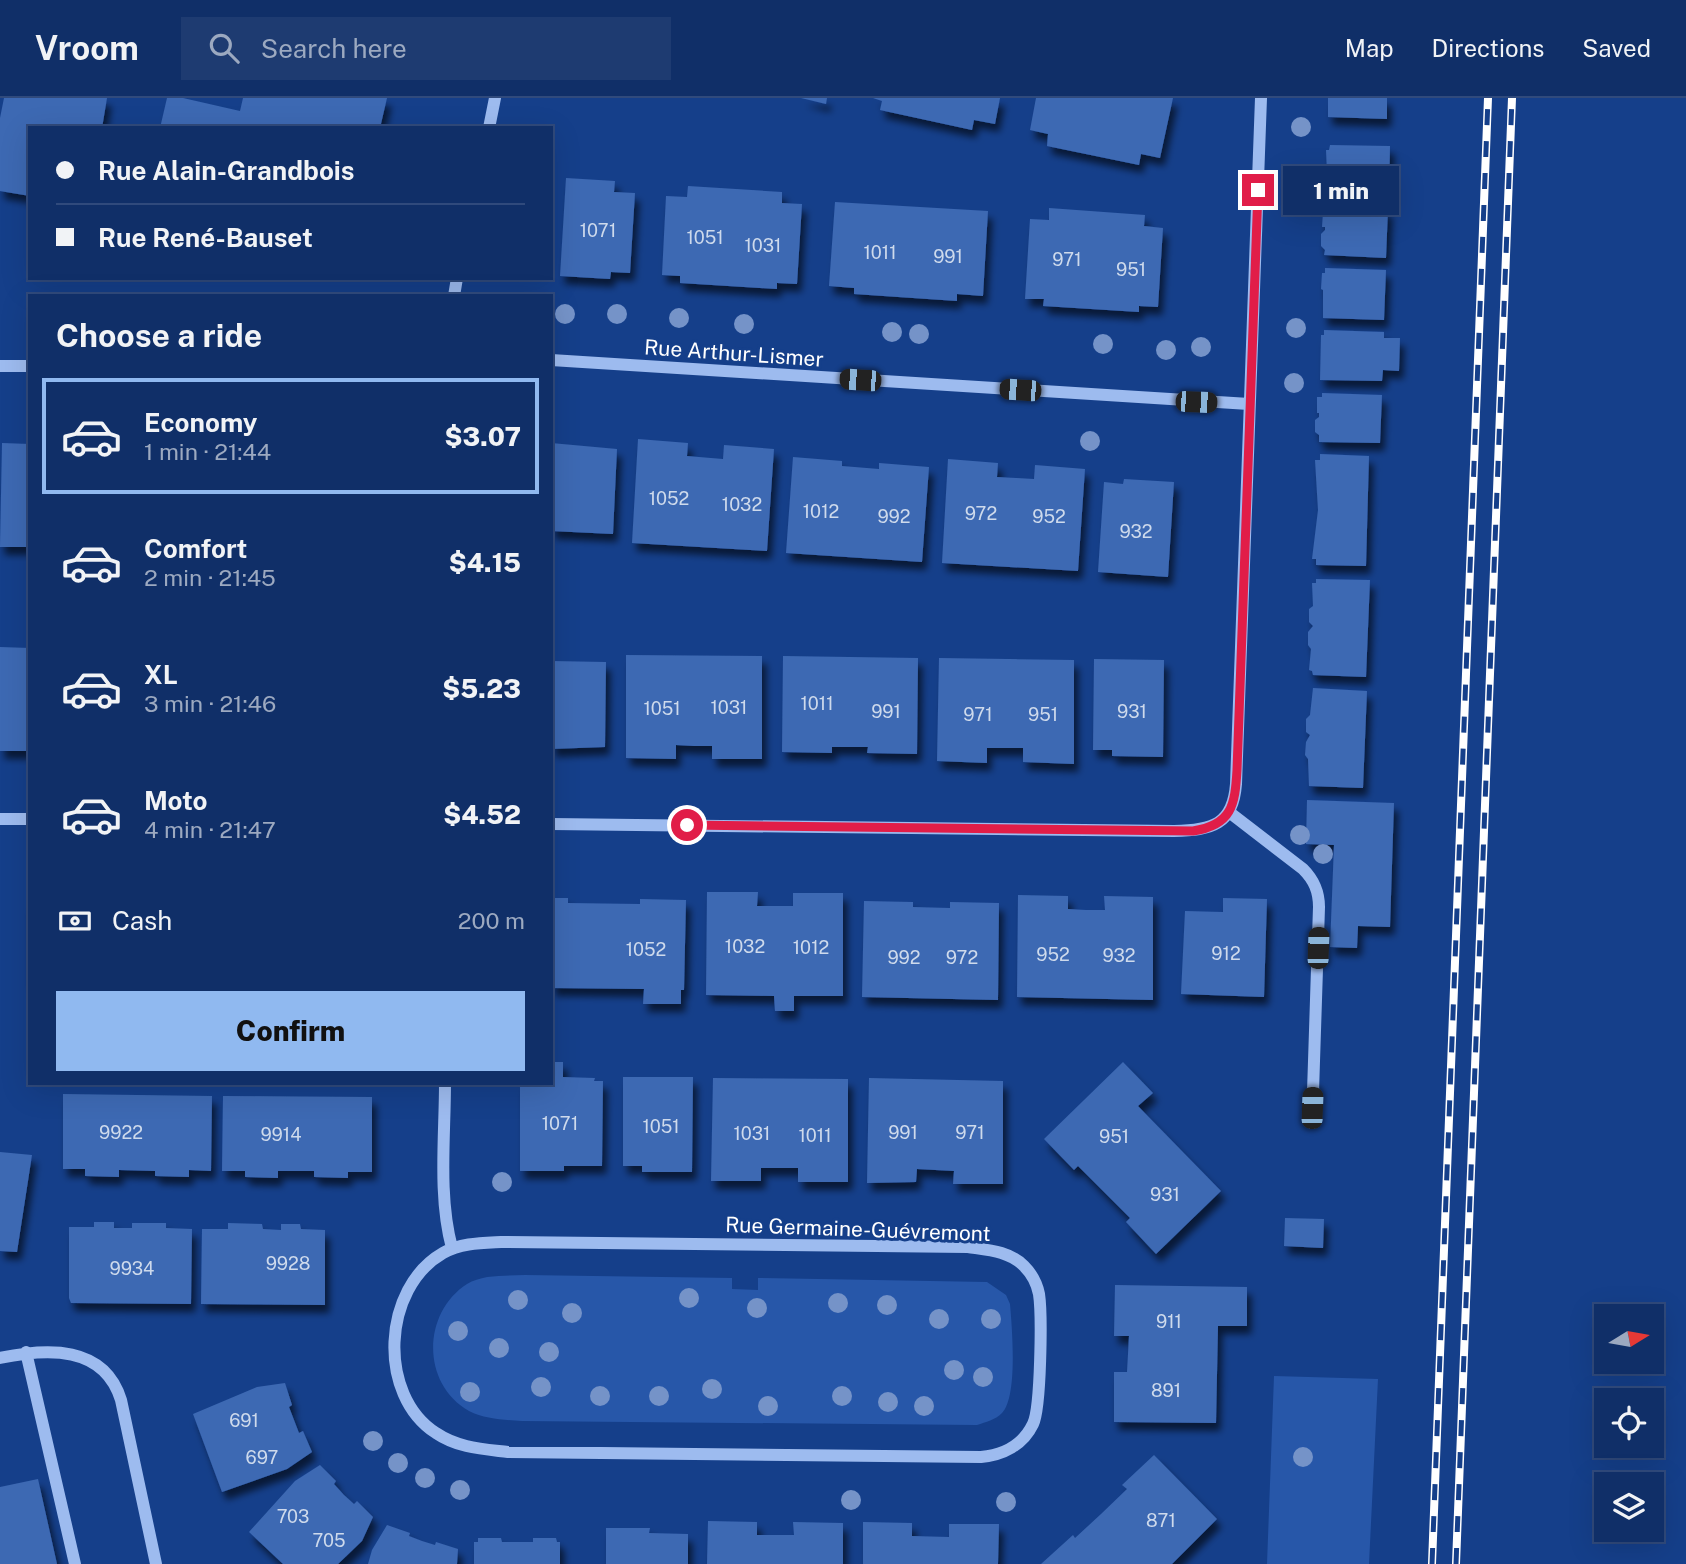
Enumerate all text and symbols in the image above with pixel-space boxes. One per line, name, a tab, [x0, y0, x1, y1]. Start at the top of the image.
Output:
search box	[181, 17, 671, 80]
text: Vroom	[35, 29, 139, 67]
icon: search	[205, 29, 243, 67]
text: Search here	[261, 33, 407, 64]
text: Map	[1345, 34, 1394, 62]
text: Directions	[1432, 34, 1544, 62]
text: Saved	[1582, 34, 1651, 62]
text: Rue Alain-Grandbois	[98, 155, 355, 186]
callout: 1 min	[1282, 166, 1398, 214]
route end	[1242, 174, 1274, 206]
text: 1 min	[1313, 177, 1369, 204]
house number: 1071	[580, 220, 616, 241]
text: Rue René-Bauset	[98, 222, 313, 253]
house number: 1051	[686, 227, 724, 248]
house number: 1031	[745, 235, 781, 256]
house number: 1011	[864, 242, 897, 263]
house number: 991	[933, 246, 963, 267]
house number: 971	[1052, 249, 1082, 270]
house number: 951	[1116, 259, 1146, 280]
text: Choose a ride	[56, 317, 262, 354]
street label: Rue Arthur-Lismer	[643, 334, 825, 372]
car	[839, 368, 882, 392]
car	[999, 378, 1042, 402]
car	[1175, 391, 1218, 413]
icon: car	[60, 405, 123, 468]
text: Economy	[144, 407, 257, 438]
text: $3.07	[444, 421, 521, 452]
text: 1 min · 21:44	[144, 438, 271, 465]
house number: 1052	[649, 488, 689, 509]
house number: 1032	[722, 494, 762, 515]
house number: 1012	[803, 501, 839, 522]
house number: 972	[965, 503, 997, 524]
house number: 992	[877, 506, 911, 527]
house number: 952	[1032, 506, 1066, 527]
house number: 932	[1119, 521, 1153, 542]
icon: car	[60, 531, 123, 594]
text: Comfort	[144, 533, 247, 564]
text: $4.15	[449, 547, 521, 578]
text: 2 min · 21:45	[144, 564, 276, 591]
icon: car	[60, 657, 123, 720]
text: XL	[144, 659, 178, 690]
text: $5.23	[442, 673, 521, 704]
text: 3 min · 21:46	[144, 690, 276, 717]
house number: 1011	[801, 693, 834, 714]
house number: 1031	[711, 697, 747, 718]
house number: 1051	[643, 698, 681, 719]
house number: 991	[871, 701, 901, 722]
house number: 931	[1117, 701, 1147, 722]
house number: 971	[963, 704, 993, 725]
house number: 951	[1028, 704, 1058, 725]
icon: car	[60, 783, 123, 846]
text: Moto	[144, 785, 207, 816]
text: $4.52	[443, 799, 521, 830]
route start	[671, 809, 703, 841]
text: 4 min · 21:47	[144, 816, 276, 843]
icon: cash	[56, 902, 94, 940]
text: Cash	[112, 905, 172, 936]
text: 200 m	[458, 907, 525, 934]
car	[1307, 927, 1330, 969]
house number: 1032	[725, 936, 765, 957]
house number: 1012	[793, 937, 829, 958]
house number: 1052	[626, 939, 666, 960]
house number: 912	[1211, 943, 1241, 964]
house number: 952	[1036, 944, 1070, 965]
house number: 932	[1102, 945, 1136, 966]
house number: 992	[887, 947, 921, 968]
house number: 972	[946, 947, 978, 968]
button: Confirm	[56, 991, 525, 1071]
car	[1301, 1087, 1324, 1129]
house number: 1071	[542, 1113, 578, 1134]
house number: 1051	[642, 1116, 680, 1137]
house number: 9922	[99, 1122, 143, 1143]
house number: 991	[888, 1122, 918, 1143]
house number: 971	[955, 1122, 985, 1143]
house number: 1031	[734, 1123, 770, 1144]
house number: 9914	[260, 1124, 302, 1145]
house number: 1011	[799, 1125, 832, 1146]
house number: 951	[1099, 1126, 1129, 1147]
house number: 931	[1150, 1184, 1180, 1205]
street label: Rue Germaine-Guévremont	[725, 1212, 991, 1246]
house number: 9928	[266, 1253, 310, 1274]
house number: 9934	[110, 1258, 154, 1279]
north arrow	[1594, 1304, 1664, 1374]
map controls	[1594, 1304, 1664, 1542]
house number: 911	[1156, 1311, 1182, 1332]
house number: 891	[1151, 1380, 1181, 1401]
button: locate	[1594, 1388, 1664, 1458]
house number: 691	[229, 1410, 259, 1431]
house number: 697	[246, 1447, 278, 1468]
button: layers	[1594, 1472, 1664, 1542]
house number: 703	[277, 1506, 309, 1527]
house number: 871	[1146, 1510, 1176, 1531]
house number: 705	[313, 1530, 346, 1551]

